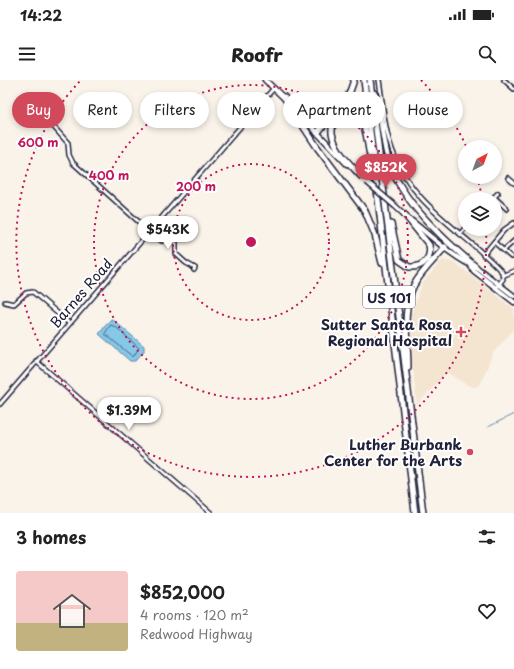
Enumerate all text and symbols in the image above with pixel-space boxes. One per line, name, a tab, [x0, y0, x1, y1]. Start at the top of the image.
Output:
text: 14:22	[20, 3, 62, 26]
text: Roofr	[231, 41, 283, 68]
icon: menu	[16, 43, 38, 65]
icon: search	[476, 43, 498, 65]
chip: Buy	[12, 92, 65, 128]
chip: Rent	[73, 92, 132, 128]
chip: Filters	[140, 92, 209, 128]
chip: New	[217, 92, 275, 128]
chip: Apartment	[283, 92, 385, 128]
chip: House	[393, 92, 463, 128]
text: 600 m	[18, 133, 58, 151]
north arrow	[458, 140, 502, 184]
map controls	[458, 140, 502, 236]
pin: $852K	[358, 154, 414, 188]
text: $852K	[364, 157, 408, 176]
text: 400 m	[89, 166, 129, 184]
text: 200 m	[176, 177, 216, 195]
button: layers	[458, 192, 502, 236]
pin: $543K	[140, 216, 196, 250]
text: $543K	[146, 219, 190, 238]
centre of rings	[244, 235, 258, 249]
street label: Barnes Road	[45, 254, 117, 332]
road number: US 101	[363, 286, 415, 308]
place label: Sutter Santa Rosa Regional Hospital	[321, 314, 453, 351]
marker: Sutter Santa Rosa Regional Hospital	[455, 326, 467, 338]
pin: $1.39M	[96, 397, 162, 431]
text: $1.39M	[106, 400, 152, 419]
place label: Luther Burbank Center for the Arts	[324, 434, 463, 471]
marker: Luther Burbank Center for the Arts	[465, 447, 475, 457]
text: 3 homes	[16, 524, 86, 550]
icon: filters	[476, 526, 498, 548]
text: $852,000	[140, 579, 225, 605]
icon: home	[48, 587, 96, 635]
icon: heart	[476, 600, 498, 622]
text: 4 rooms · 120 m²	[140, 605, 249, 624]
text: Redwood Highway	[140, 624, 253, 643]

